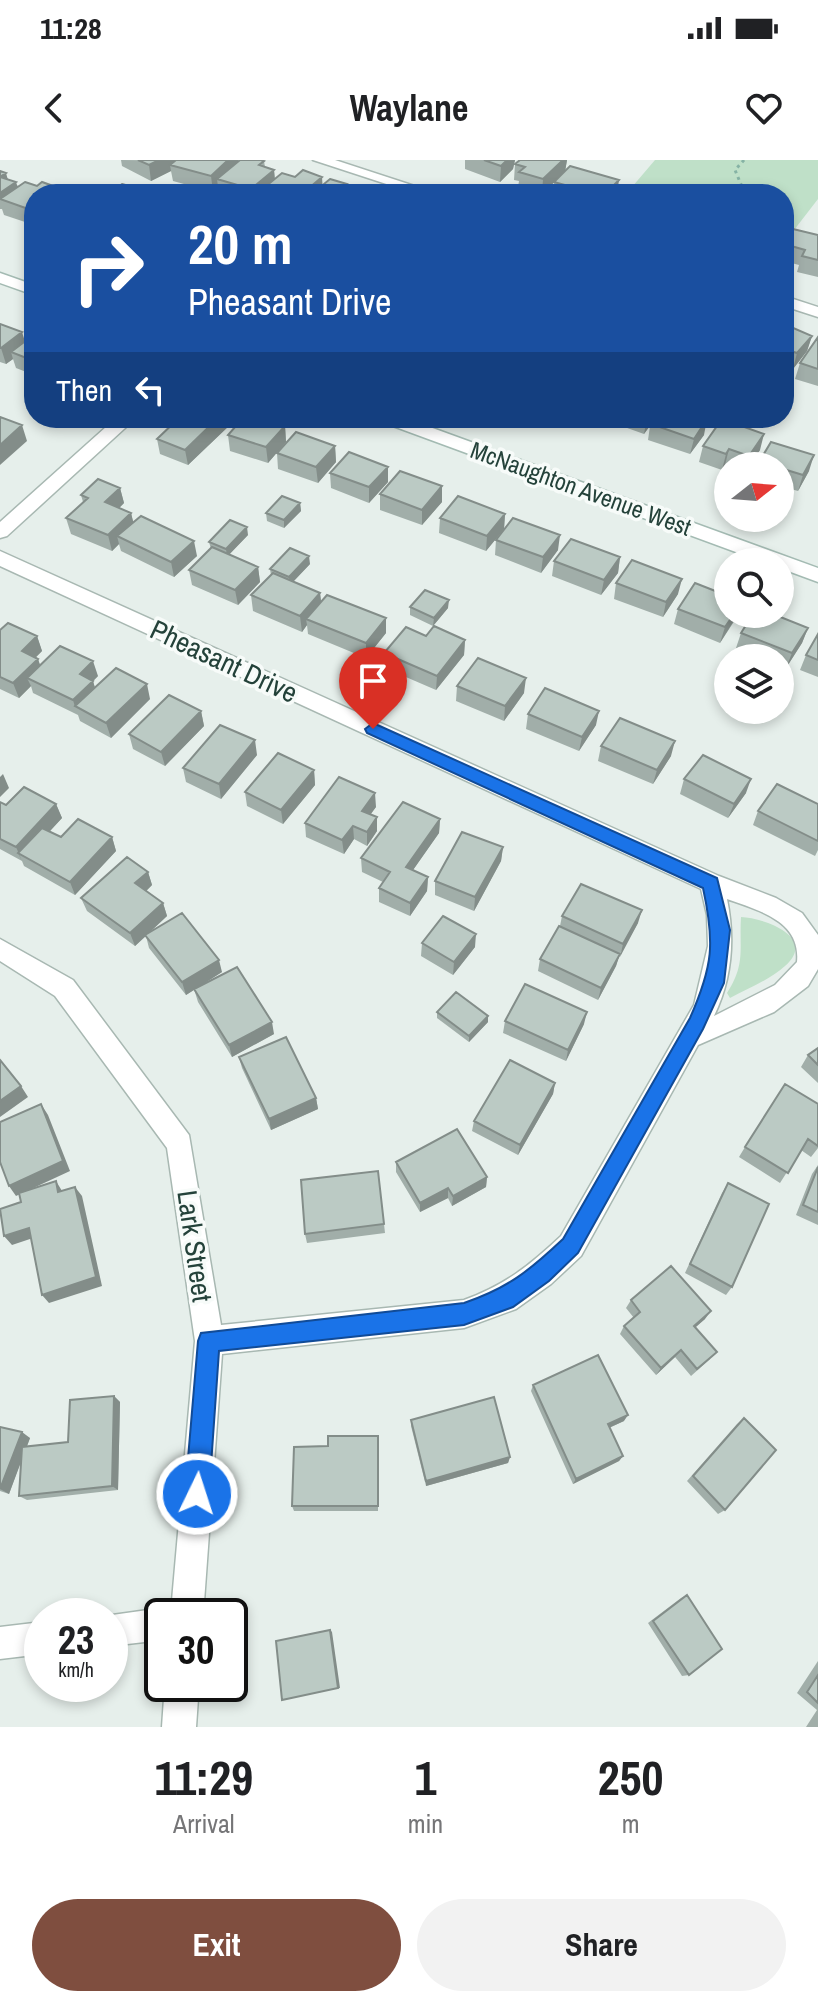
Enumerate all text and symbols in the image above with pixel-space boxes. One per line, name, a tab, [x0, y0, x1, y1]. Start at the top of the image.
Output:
text: 11:28	[40, 8, 102, 48]
text: Waylane	[350, 84, 468, 132]
icon: back	[32, 86, 76, 130]
icon: heart	[742, 86, 786, 130]
text: 20 m	[188, 206, 293, 281]
icon: right	[56, 216, 160, 320]
text: Pheasant Drive	[188, 278, 391, 326]
icon: left	[128, 368, 172, 412]
text: Then	[56, 370, 112, 410]
street label: McNaughton Avenue West	[466, 433, 696, 543]
north arrow	[714, 452, 794, 532]
map controls	[714, 452, 794, 724]
button: search	[714, 548, 794, 628]
street label: Pheasant Drive	[144, 610, 304, 712]
button: layers	[714, 644, 794, 724]
pin	[339, 647, 407, 729]
icon: arrive	[351, 659, 395, 703]
street label: Lark Street	[168, 1188, 222, 1304]
position arrow	[155, 1452, 239, 1536]
speed limit sign: 30	[144, 1598, 248, 1702]
text: 23	[58, 1613, 94, 1666]
text: km/h	[58, 1656, 94, 1683]
text: 11:29	[155, 1745, 253, 1810]
text: 1	[414, 1745, 436, 1810]
text: 250	[598, 1745, 663, 1810]
text: Arrival	[173, 1806, 235, 1841]
text: min	[408, 1806, 443, 1841]
text: m	[622, 1806, 639, 1841]
button: Exit	[32, 1899, 401, 1991]
button: Share	[417, 1899, 786, 1991]

